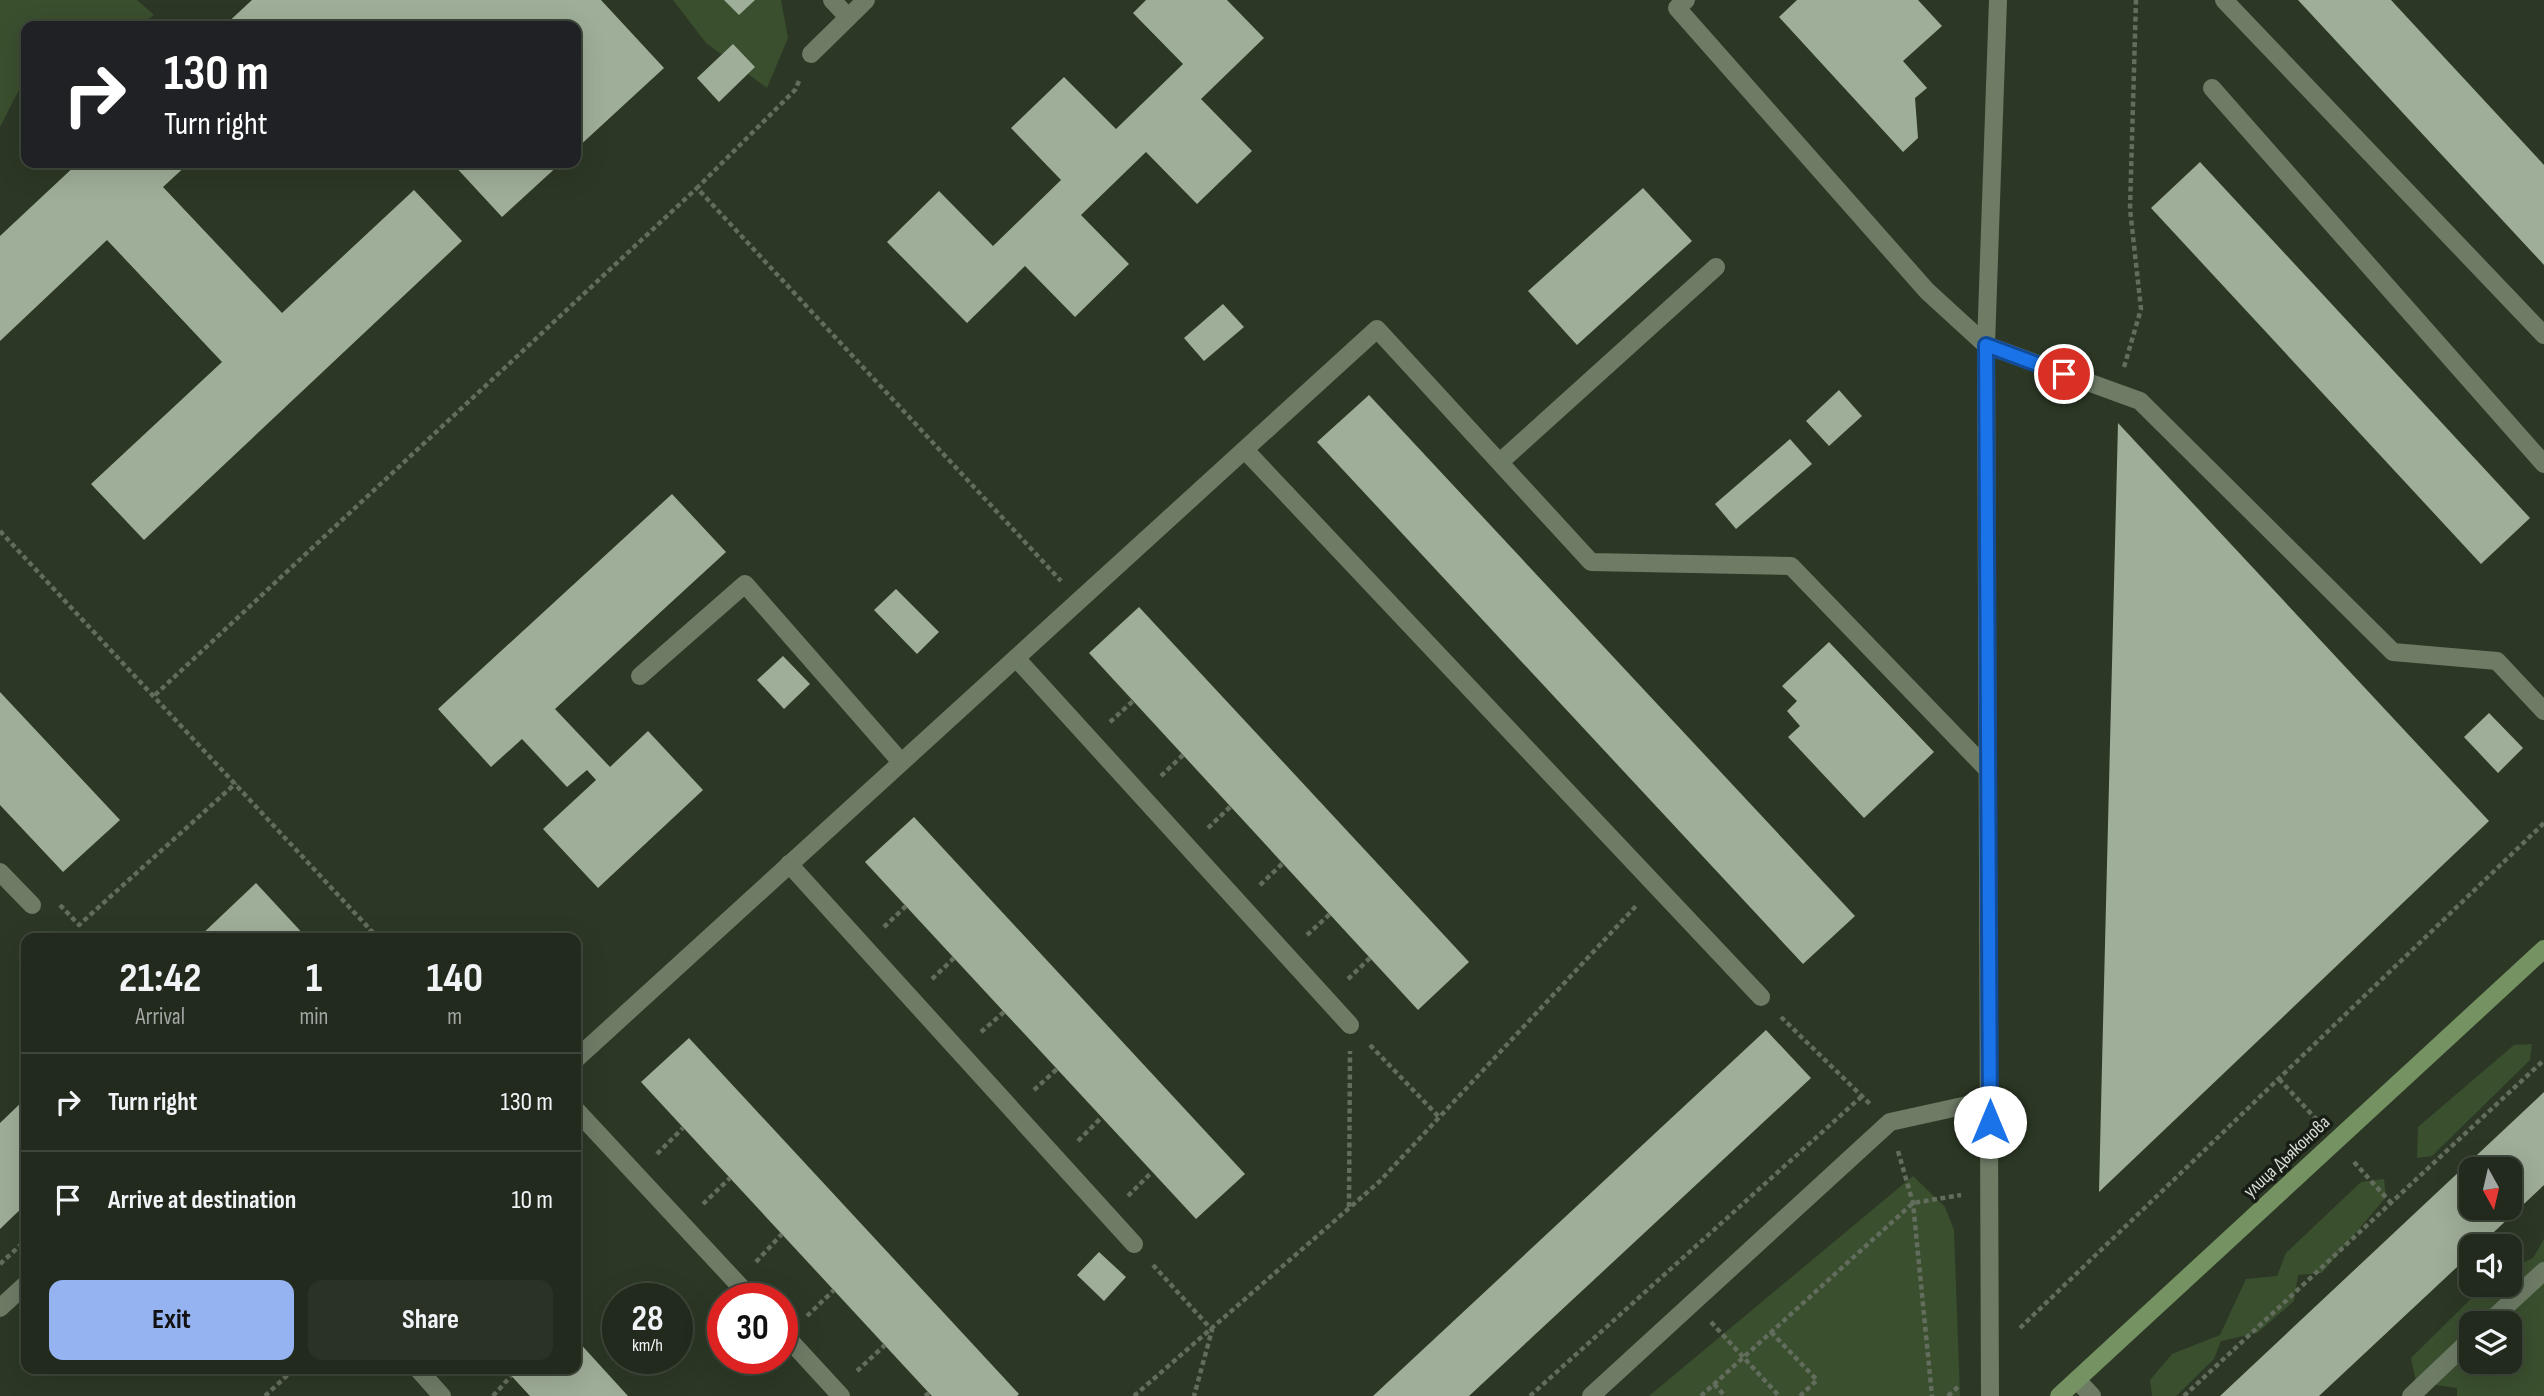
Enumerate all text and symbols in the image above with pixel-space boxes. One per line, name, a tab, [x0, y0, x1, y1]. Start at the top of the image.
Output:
text: 130 m	[164, 45, 269, 104]
icon: right	[49, 49, 140, 140]
text: Turn right	[164, 105, 268, 144]
pin	[2034, 344, 2094, 404]
icon: arrive	[2045, 355, 2083, 393]
text: 21:42	[119, 953, 201, 1004]
text: 1	[306, 953, 322, 1004]
text: 140	[427, 953, 483, 1004]
text: Arrival	[136, 1003, 185, 1031]
text: min	[300, 1003, 328, 1031]
text: m	[447, 1003, 462, 1031]
icon: right	[49, 1083, 87, 1121]
position arrow	[1953, 1085, 2027, 1159]
text: Turn right	[108, 1087, 197, 1118]
text: 130 m	[501, 1087, 553, 1118]
street label: улица Дьяконова	[2239, 1111, 2335, 1203]
north arrow	[2459, 1157, 2522, 1220]
map controls	[2459, 1157, 2522, 1374]
icon: arrive	[49, 1181, 87, 1219]
text: Arrive at destination	[108, 1185, 296, 1216]
text: 10 m	[511, 1185, 553, 1216]
button: sound	[2459, 1234, 2522, 1297]
button: Exit	[49, 1280, 294, 1360]
button: Share	[308, 1280, 553, 1360]
speed limit sign: 30	[707, 1283, 798, 1374]
text: 28	[632, 1298, 663, 1341]
button: layers	[2459, 1311, 2522, 1374]
text: km/h	[632, 1335, 663, 1356]

